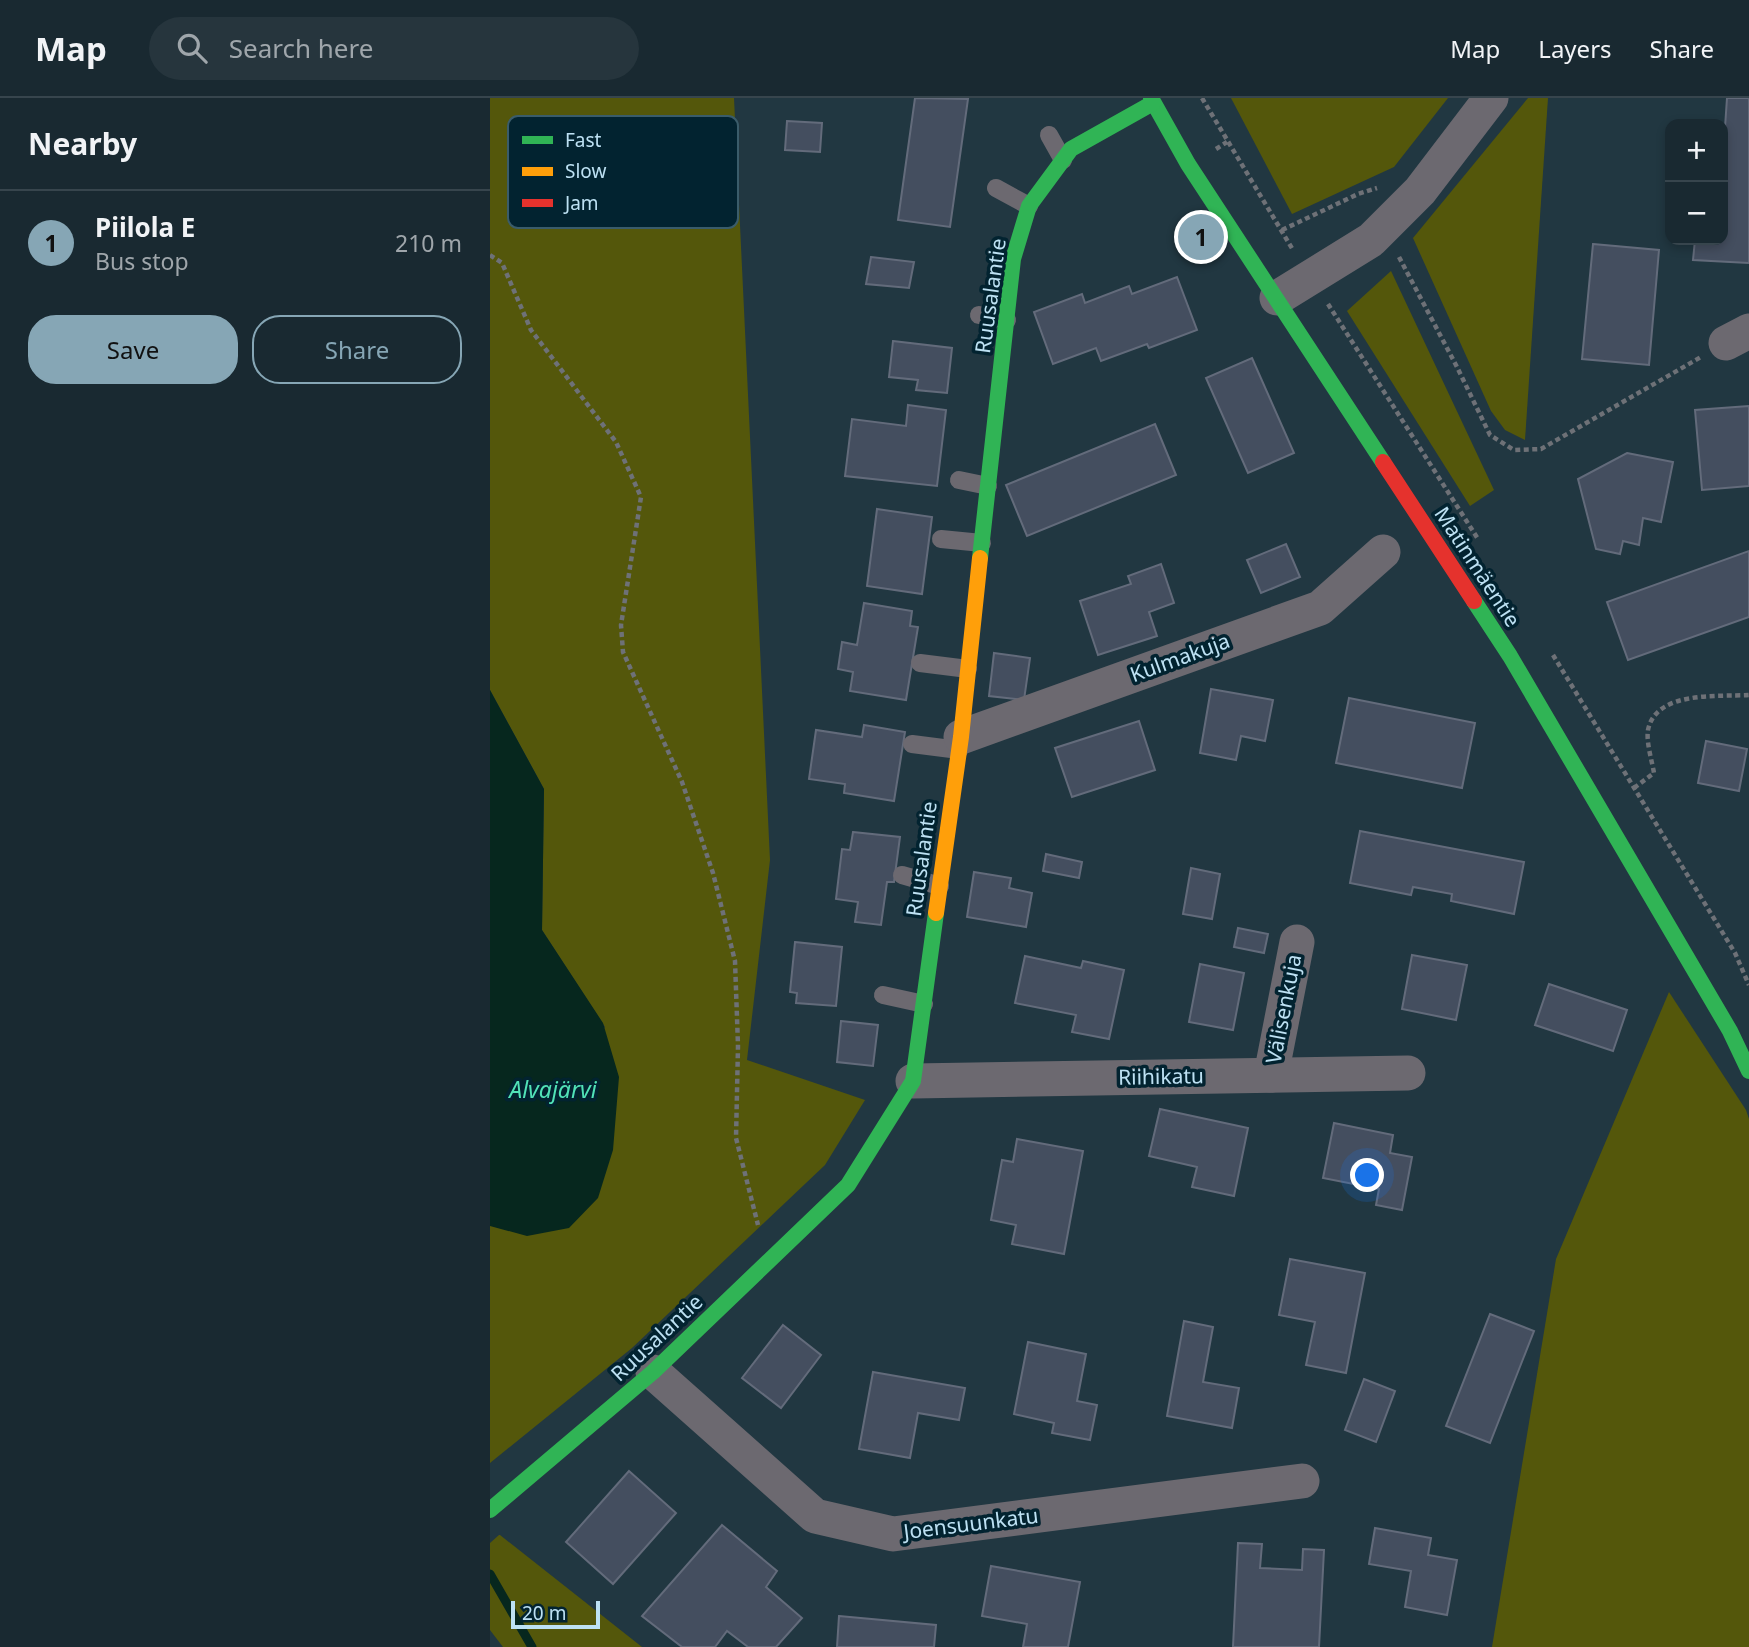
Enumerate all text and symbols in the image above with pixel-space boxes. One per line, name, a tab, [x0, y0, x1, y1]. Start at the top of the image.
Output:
search box	[149, 17, 639, 80]
text: Map	[35, 26, 107, 71]
icon: search	[173, 29, 211, 67]
text: Search here	[229, 30, 373, 66]
text: Map	[1450, 32, 1500, 65]
text: Layers	[1538, 32, 1612, 65]
text: Share	[1650, 32, 1714, 65]
legend	[508, 116, 738, 228]
map controls	[1665, 119, 1728, 245]
button: +	[1665, 119, 1728, 182]
text: Nearby	[28, 123, 137, 164]
text: Fast	[565, 127, 602, 153]
text: Slow	[565, 158, 606, 184]
button: −	[1665, 182, 1728, 245]
text: Jam	[563, 190, 599, 216]
text: Piilola E	[95, 209, 195, 245]
pin: 1	[1178, 211, 1224, 263]
text: 1	[44, 227, 58, 259]
text: 210 m	[395, 227, 462, 259]
street label: Ruusalantie	[968, 237, 1012, 355]
text: Bus stop	[95, 245, 189, 277]
button: Save	[28, 315, 238, 384]
button: Share	[252, 315, 462, 384]
street label: Matinmäentie	[1429, 501, 1527, 632]
street label: Kulmakuja	[1126, 626, 1233, 688]
street label: Ruusalantie	[899, 800, 943, 918]
street label: Välisenkuja	[1259, 952, 1307, 1066]
street label: Riihikatu	[1118, 1061, 1204, 1091]
water label: Alvajärvi	[507, 1073, 598, 1105]
your location	[1350, 1158, 1384, 1192]
street label: Ruusalantie	[604, 1288, 708, 1387]
street label: Joensuunkatu	[900, 1501, 1040, 1545]
scale bar	[511, 1598, 600, 1630]
text: 20 m	[522, 1600, 566, 1626]

